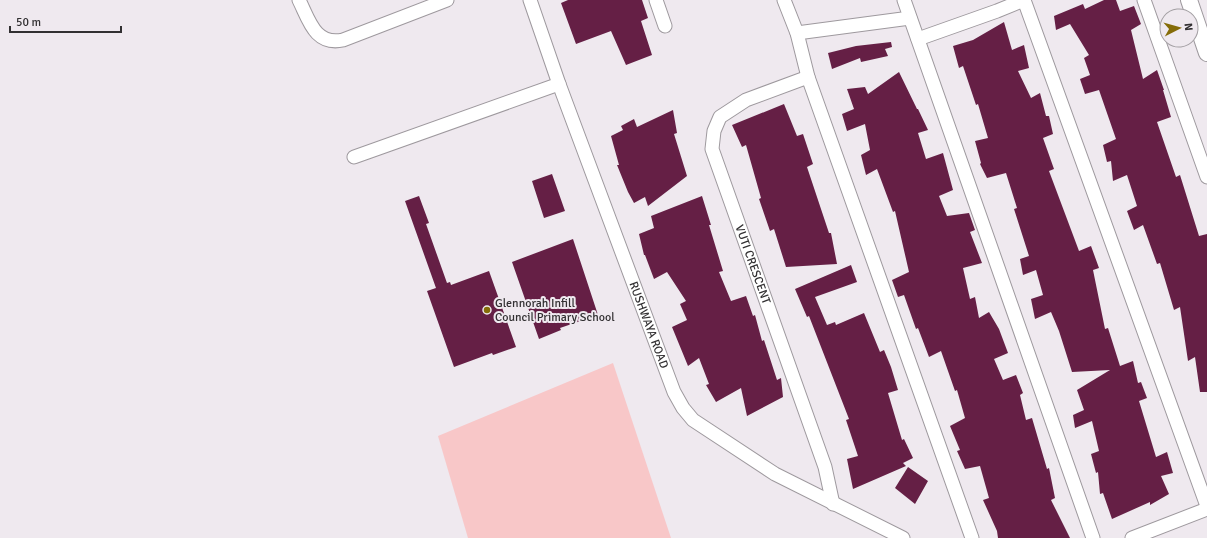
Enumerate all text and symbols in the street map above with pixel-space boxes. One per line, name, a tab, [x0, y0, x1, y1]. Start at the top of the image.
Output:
scale bar	[10, 8, 121, 34]
north arrow	[1159, 8, 1199, 48]
text: 50 m	[16, 15, 41, 30]
text: N	[1182, 23, 1195, 31]
street label: VUTI CRESCENT	[732, 223, 774, 306]
street label: RUSHWAYA ROAD	[625, 279, 672, 371]
place label: Glennorah Infill Council Primary School	[495, 296, 615, 325]
marker: Glennorah Infill Council Primary School	[482, 305, 492, 315]

